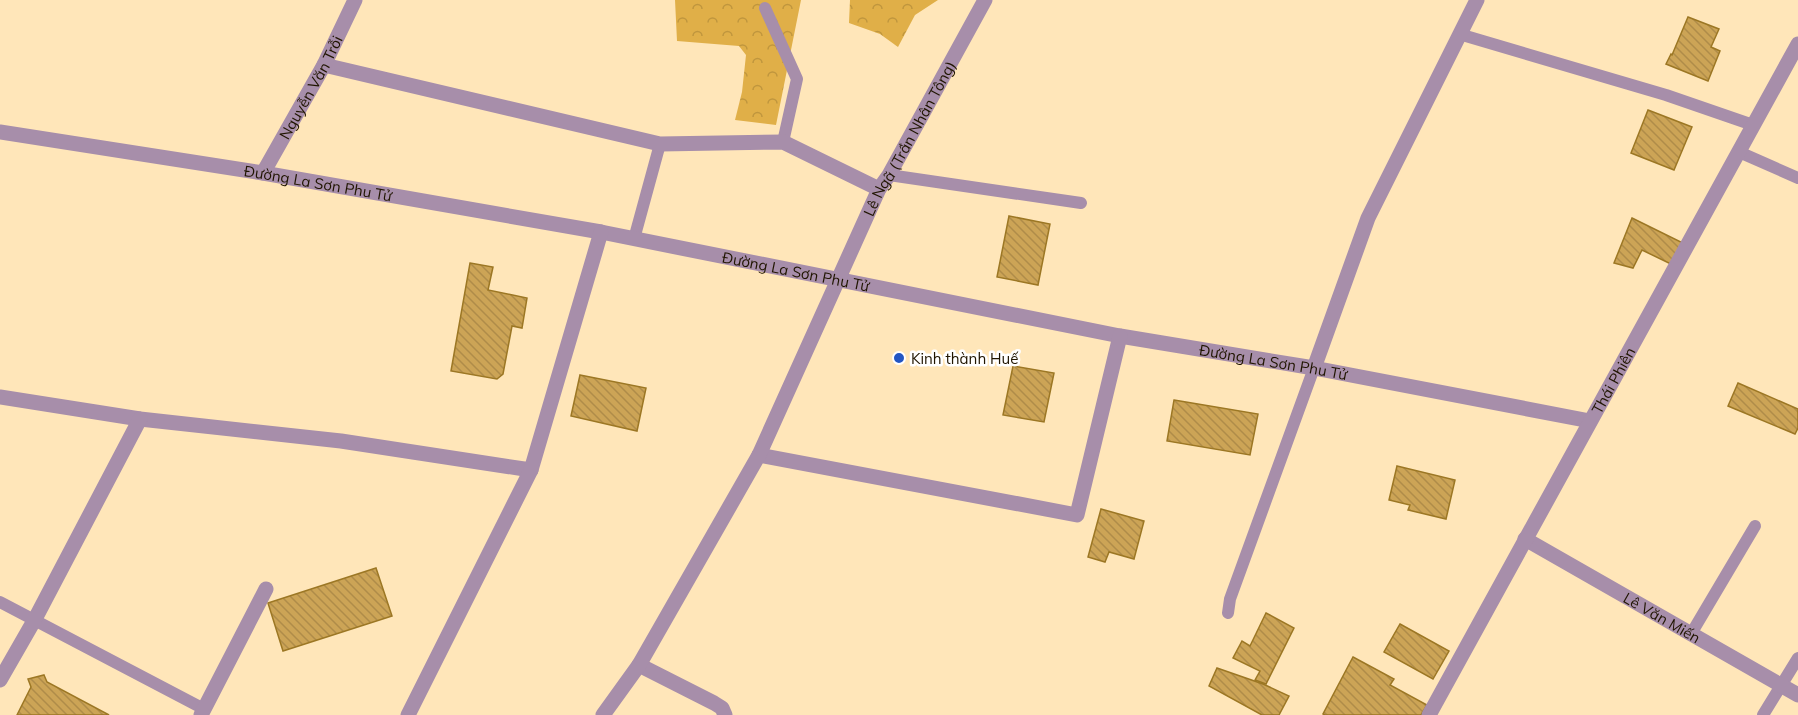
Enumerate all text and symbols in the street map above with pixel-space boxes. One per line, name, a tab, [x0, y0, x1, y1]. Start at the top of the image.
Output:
street label: Nguyễn Văn Trỗi	[275, 32, 346, 143]
street label: Lê Ngã (Trần Nhân Tông)	[859, 57, 959, 219]
street label: Đường La Sơn Phu Tử	[243, 161, 395, 205]
street label: Đường La Sơn Phu Tử	[721, 247, 872, 295]
street label: Đường La Sơn Phu Tử	[1198, 340, 1350, 384]
street label: Thái Phiên	[1587, 344, 1639, 417]
place label: Kinh thành Huế	[911, 349, 1019, 368]
marker: Kinh thành Huế	[892, 351, 906, 365]
street label: Lê Văn Miến	[1620, 588, 1704, 647]

